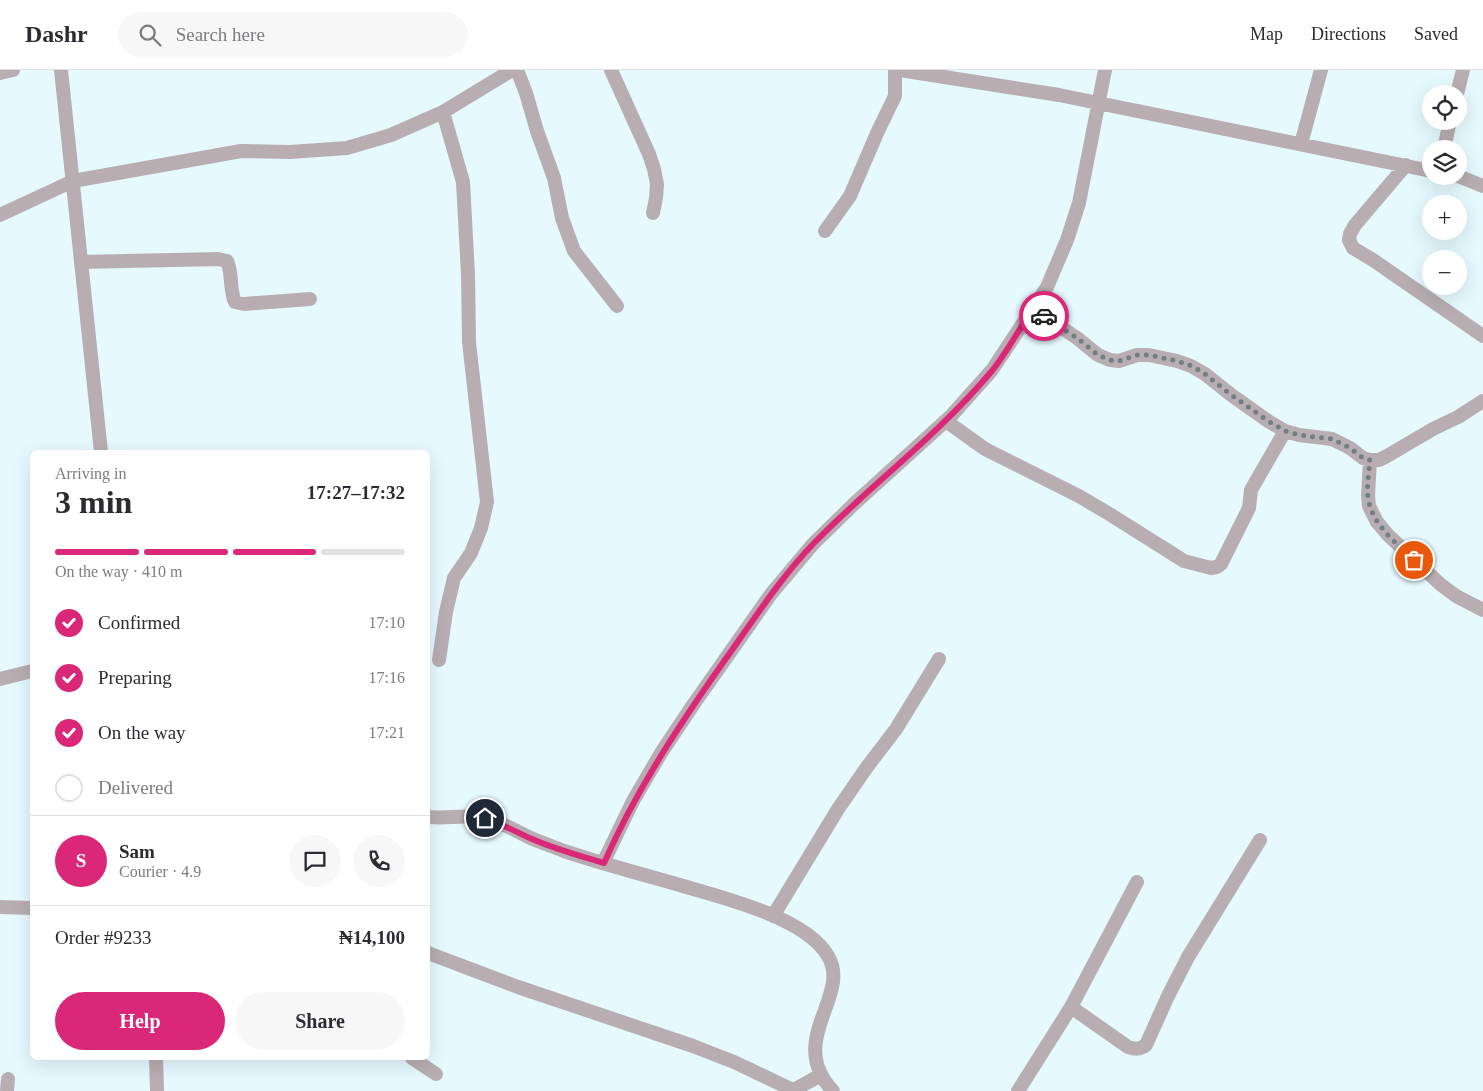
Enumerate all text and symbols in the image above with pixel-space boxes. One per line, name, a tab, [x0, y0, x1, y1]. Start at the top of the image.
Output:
search box	[118, 12, 468, 57]
text: Dashr	[25, 21, 88, 47]
icon: search	[136, 21, 164, 49]
text: Search here	[176, 24, 265, 45]
text: Map	[1250, 24, 1283, 44]
text: Directions	[1311, 24, 1386, 44]
text: Saved	[1414, 24, 1458, 44]
map controls	[1422, 85, 1467, 295]
button: locate	[1422, 85, 1467, 130]
button: layers	[1422, 140, 1467, 185]
button: +	[1422, 195, 1467, 240]
button: −	[1422, 250, 1467, 295]
courier	[1019, 291, 1069, 341]
icon: car	[1030, 302, 1058, 330]
text: Arriving in	[55, 465, 127, 482]
text: 17:27–17:32	[307, 482, 405, 503]
text: 3 min	[55, 484, 132, 520]
pin	[1393, 539, 1435, 581]
icon: bag	[1400, 546, 1428, 574]
text: On the way · 410 m	[55, 563, 183, 580]
icon: check	[55, 609, 83, 637]
text: Confirmed	[98, 612, 180, 633]
text: 17:10	[369, 614, 405, 631]
icon: check	[55, 664, 83, 692]
text: Preparing	[98, 667, 172, 688]
text: 17:16	[369, 669, 405, 686]
icon: check	[55, 719, 83, 747]
text: On the way	[98, 722, 186, 743]
text: 17:21	[369, 724, 405, 741]
text: Delivered	[98, 777, 173, 798]
pin	[464, 797, 506, 839]
icon: home	[471, 804, 499, 832]
button: chat	[289, 835, 341, 887]
button: phone	[353, 835, 405, 887]
text: Sam	[119, 841, 155, 862]
text: S	[76, 850, 86, 871]
text: Courier · 4.9	[119, 863, 201, 880]
text: Order #9233	[55, 927, 152, 948]
text: ₦14,100	[339, 927, 405, 948]
button: Help	[55, 992, 225, 1050]
button: Share	[235, 992, 405, 1050]

